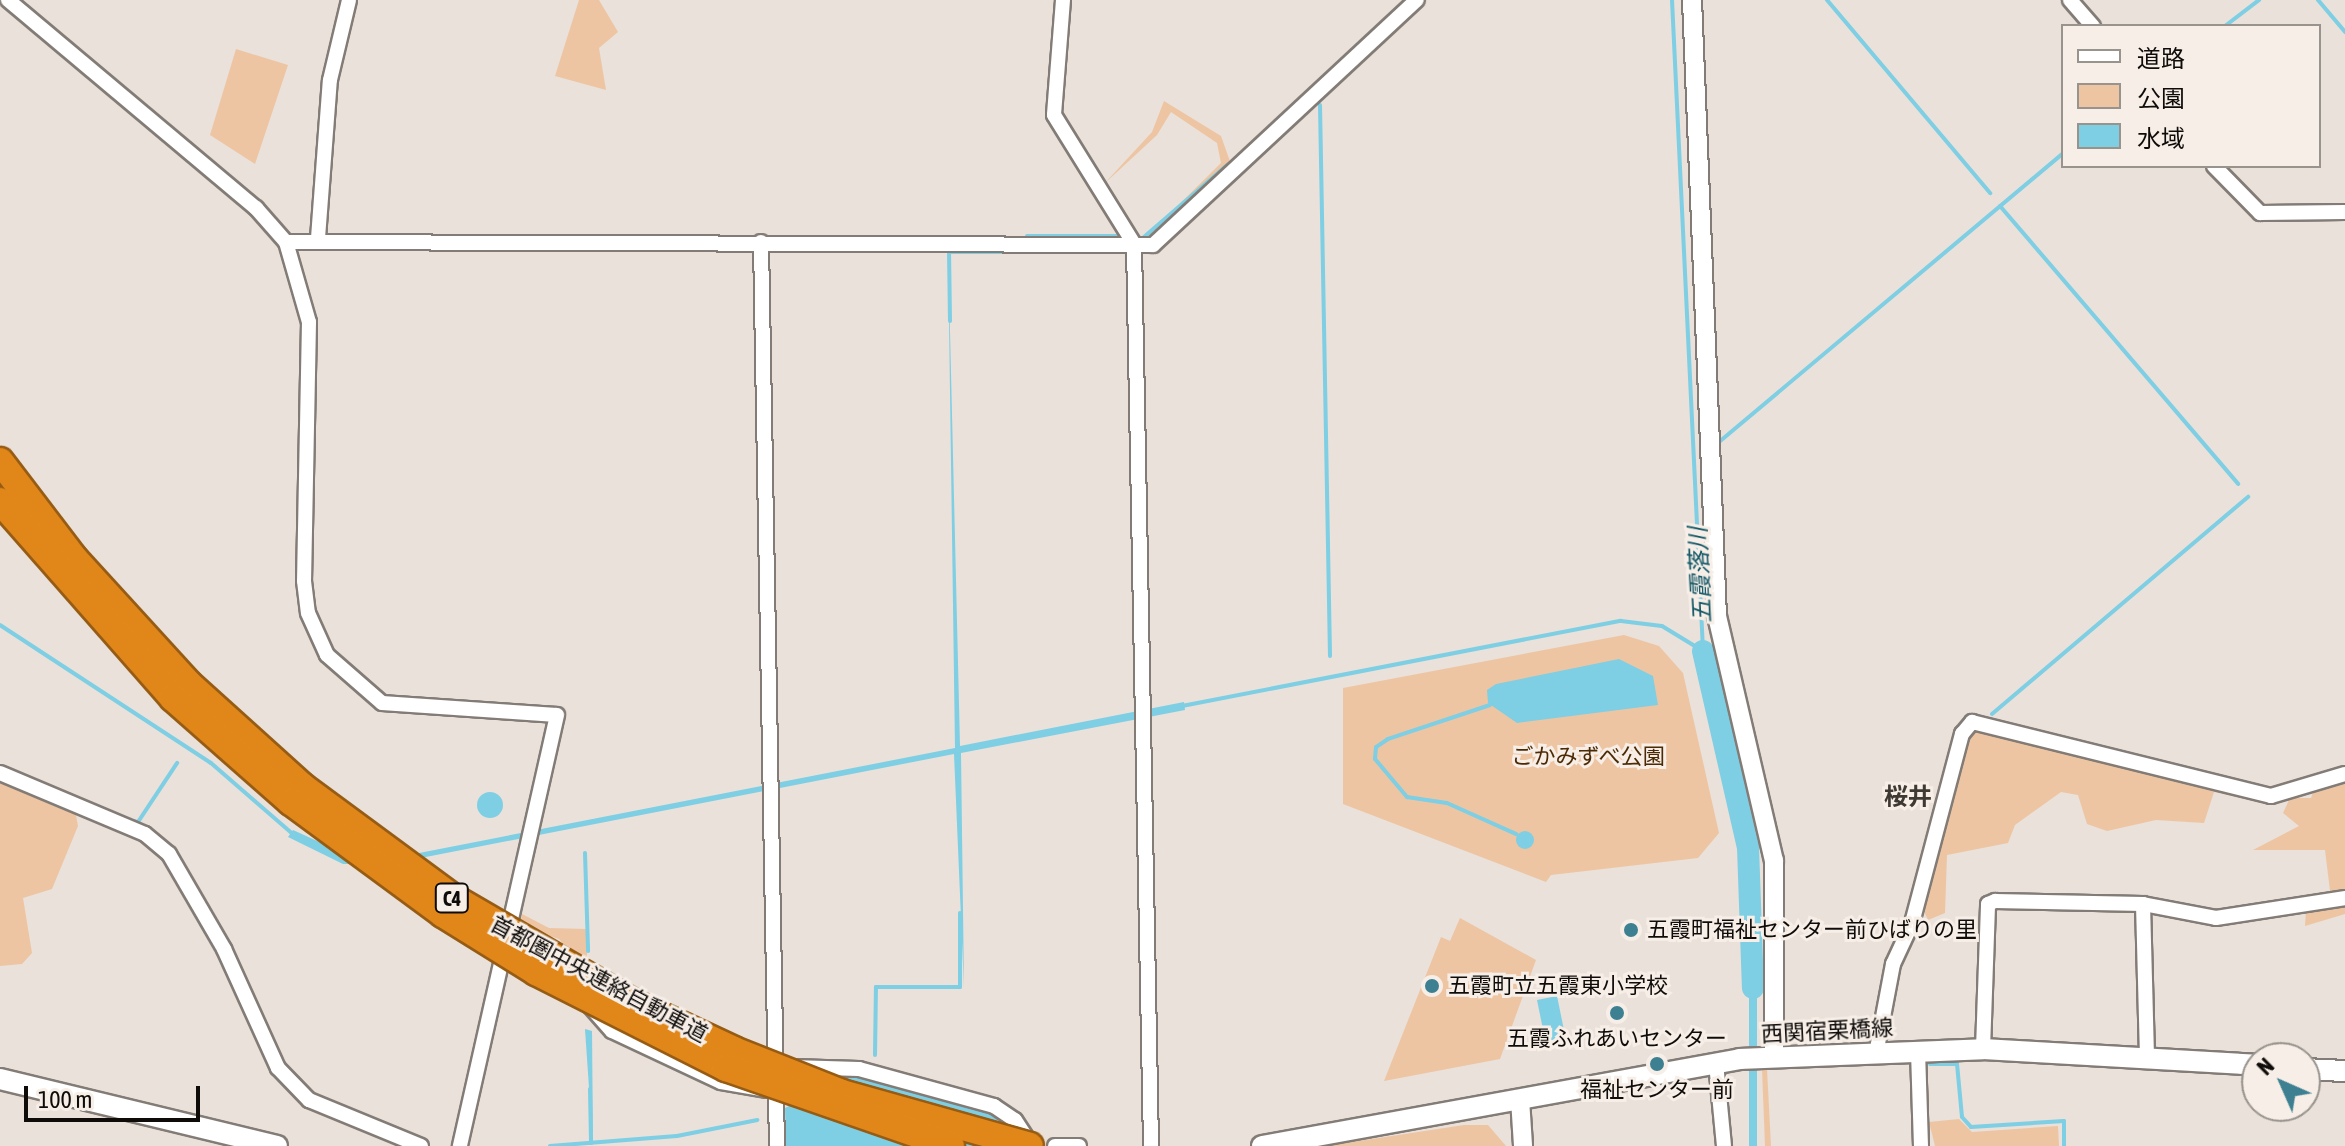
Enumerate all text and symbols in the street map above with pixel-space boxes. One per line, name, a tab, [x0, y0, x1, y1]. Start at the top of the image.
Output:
legend	[2061, 24, 2321, 168]
text: 道路	[2137, 45, 2185, 72]
text: 公園	[2137, 85, 2185, 112]
text: 水域	[2137, 125, 2185, 152]
water label: 五霞落川	[1683, 526, 1717, 624]
park label: ごかみずべ公園	[1511, 744, 1665, 770]
district label: 桜井	[1884, 783, 1932, 811]
road number: C4	[434, 882, 470, 914]
street label: 首都圏中央連絡自動車道	[486, 911, 712, 1047]
place label: 五霞町福祉センター前ひばりの里	[1647, 917, 1977, 943]
marker: 五霞町福祉センター前ひばりの里	[1622, 921, 1640, 939]
place label: 五霞町立五霞東小学校	[1448, 973, 1668, 999]
marker: 五霞町立五霞東小学校	[1423, 977, 1441, 995]
marker: 五霞ふれあいセンター	[1608, 1004, 1626, 1022]
street label: 西関宿栗橋線	[1760, 1014, 1894, 1048]
place label: 五霞ふれあいセンター	[1507, 1026, 1727, 1052]
north arrow	[2241, 1042, 2321, 1122]
text: N	[2252, 1053, 2279, 1080]
marker: 福祉センター前	[1648, 1055, 1666, 1073]
scale bar	[28, 1070, 204, 1120]
place label: 福祉センター前	[1580, 1077, 1734, 1103]
text: 100 m	[38, 1086, 92, 1113]

